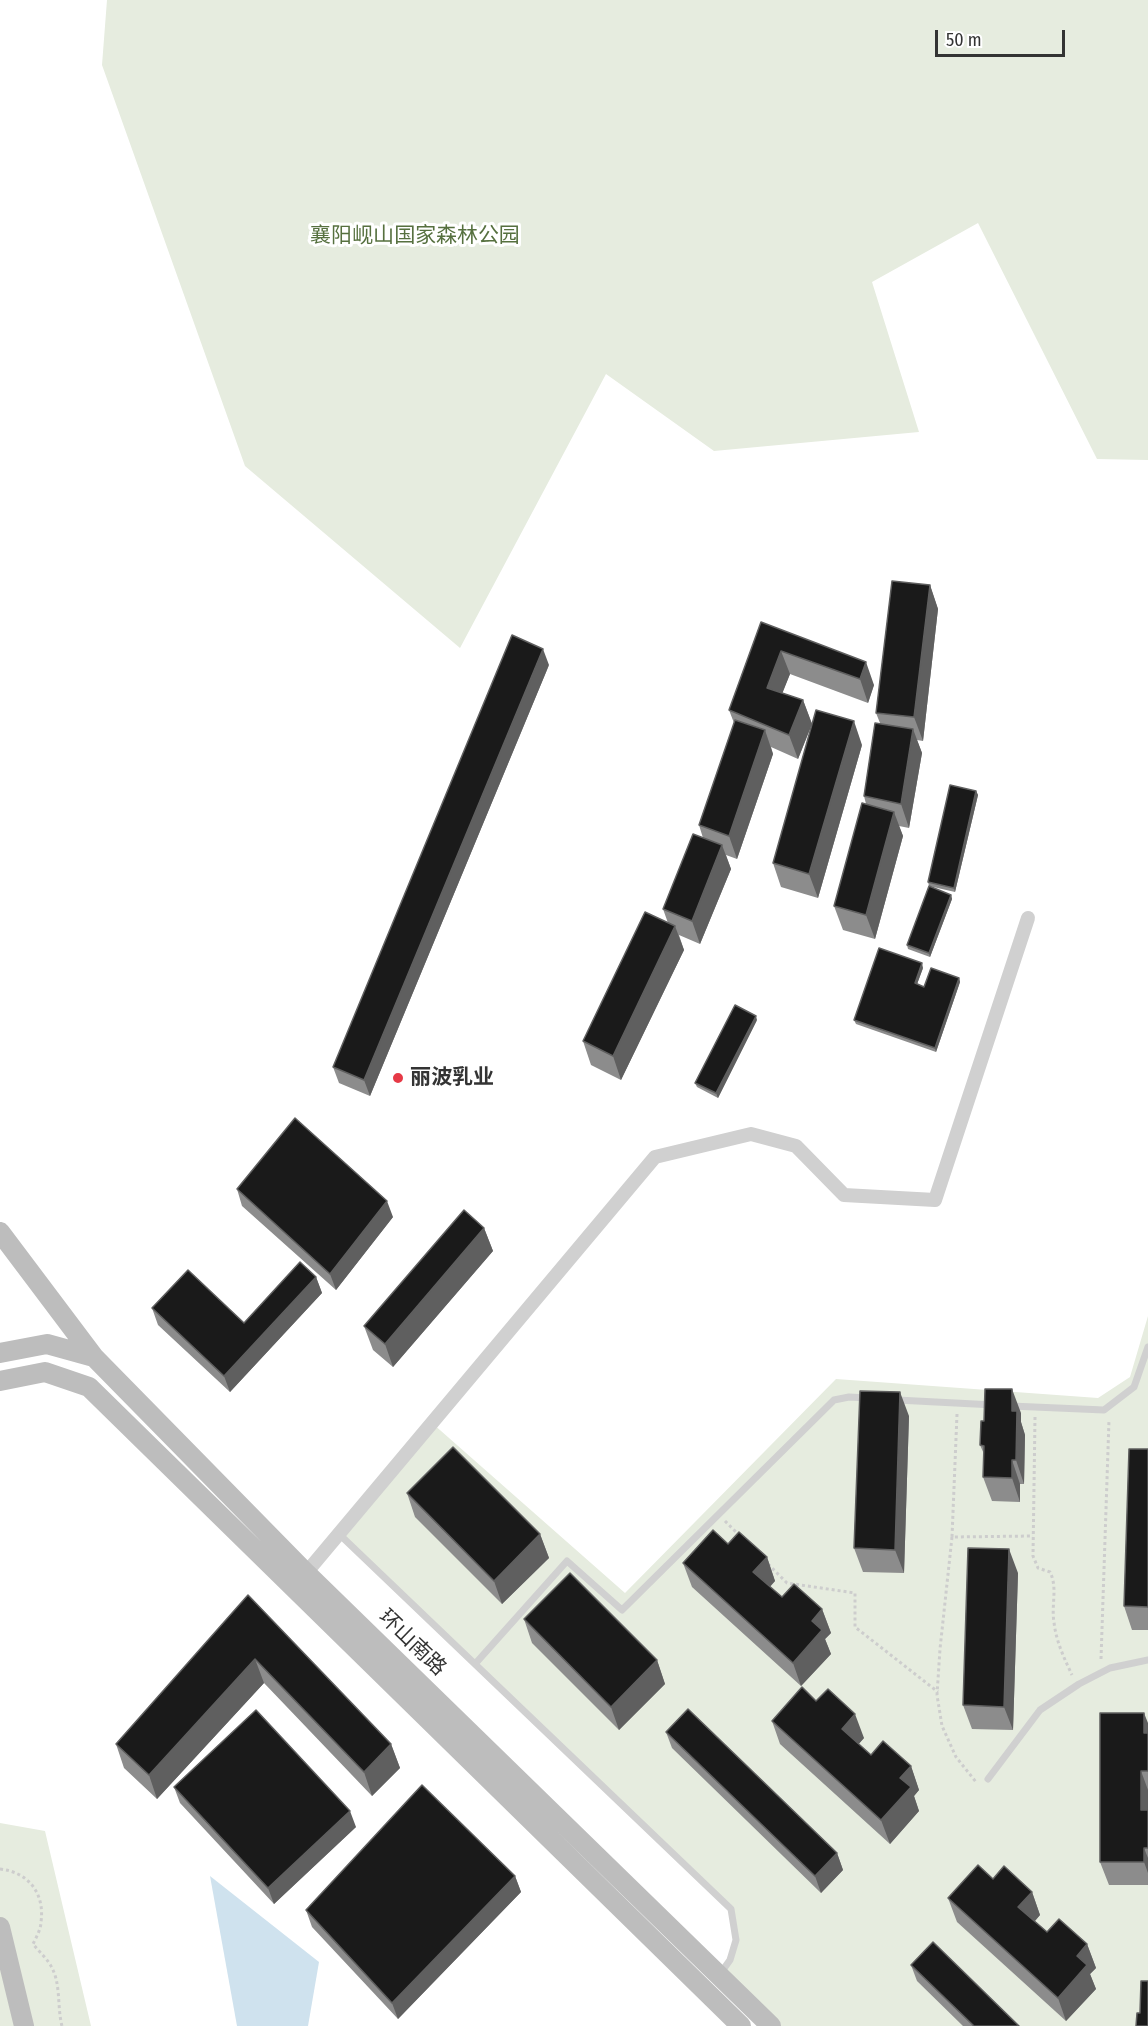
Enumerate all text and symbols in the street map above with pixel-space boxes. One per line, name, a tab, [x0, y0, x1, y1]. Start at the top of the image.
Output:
scale bar	[938, 18, 1068, 56]
text: 50 m	[946, 29, 982, 51]
park label: 襄阳岘山国家森林公园	[310, 223, 520, 249]
place label: 丽波乳业	[410, 1065, 494, 1091]
marker: 丽波乳业	[391, 1071, 405, 1085]
street label: 环山南路	[373, 1605, 451, 1681]

